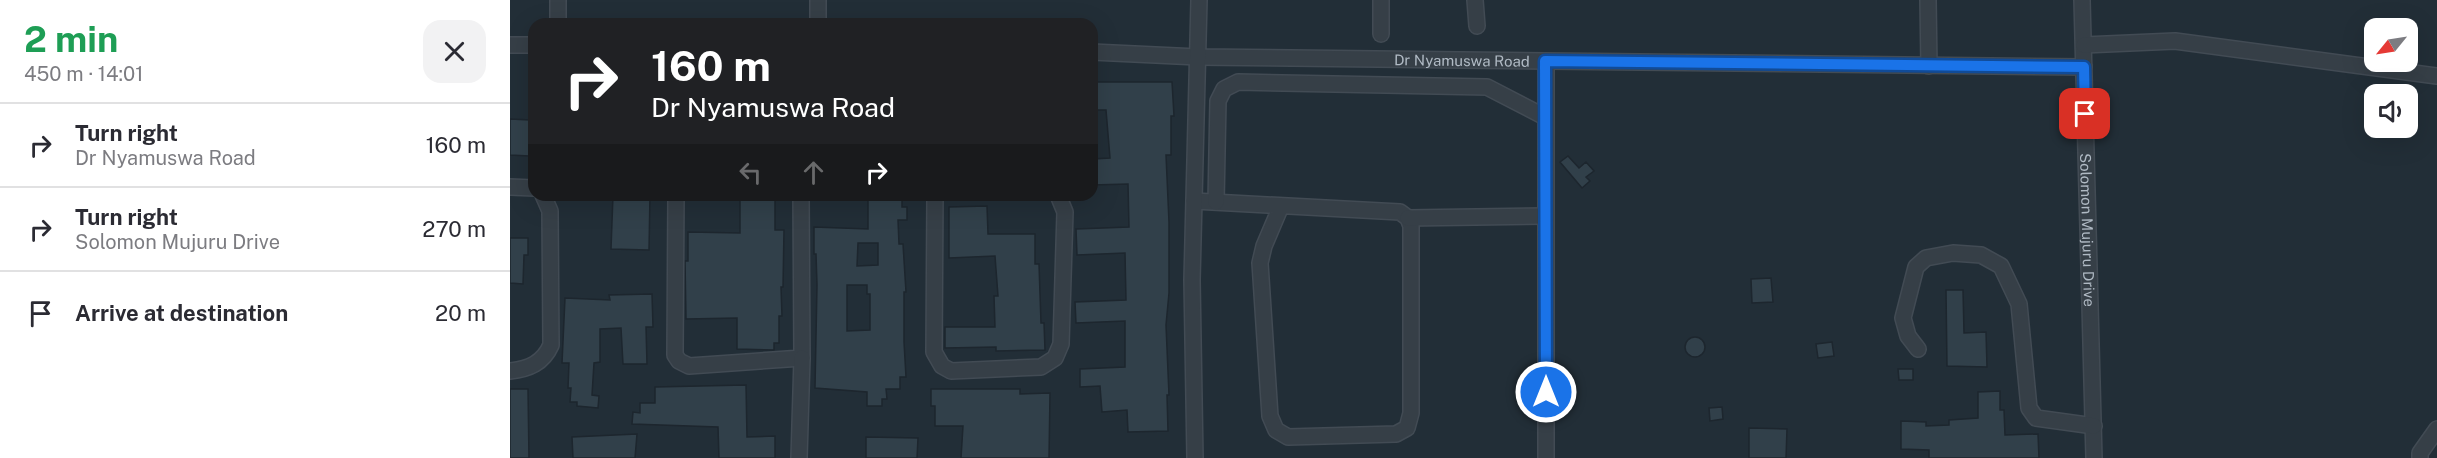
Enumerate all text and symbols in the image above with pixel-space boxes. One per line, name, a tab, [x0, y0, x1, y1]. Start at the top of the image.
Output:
text: 2 min	[24, 18, 118, 60]
north arrow	[2364, 18, 2418, 72]
map controls	[2364, 18, 2418, 138]
button: close	[423, 20, 486, 83]
text: 160 m	[651, 41, 771, 90]
icon: right	[552, 42, 630, 120]
street label: Dr Nyamuswa Road	[1394, 51, 1530, 69]
text: 450 m · 14:01	[24, 62, 143, 86]
button: sound	[2364, 84, 2418, 138]
pin	[2059, 88, 2110, 139]
text: Dr Nyamuswa Road	[651, 91, 895, 123]
icon: arrive	[2068, 97, 2101, 130]
text: Turn right	[75, 120, 178, 146]
icon: right	[24, 129, 57, 162]
text: 160 m	[426, 132, 486, 158]
text: Dr Nyamuswa Road	[75, 146, 256, 170]
street label: Solomon Mujuru Drive	[2078, 153, 2099, 307]
icon: left	[734, 156, 767, 189]
icon: ahead	[797, 156, 830, 189]
icon: right	[860, 156, 893, 189]
text: Turn right	[75, 204, 178, 230]
icon: right	[24, 213, 57, 246]
text: 270 m	[422, 216, 486, 242]
text: Solomon Mujuru Drive	[75, 230, 280, 254]
icon: arrive	[24, 297, 57, 330]
text: Arrive at destination	[75, 300, 288, 326]
text: 20 m	[435, 300, 486, 326]
position arrow	[1514, 360, 1578, 424]

